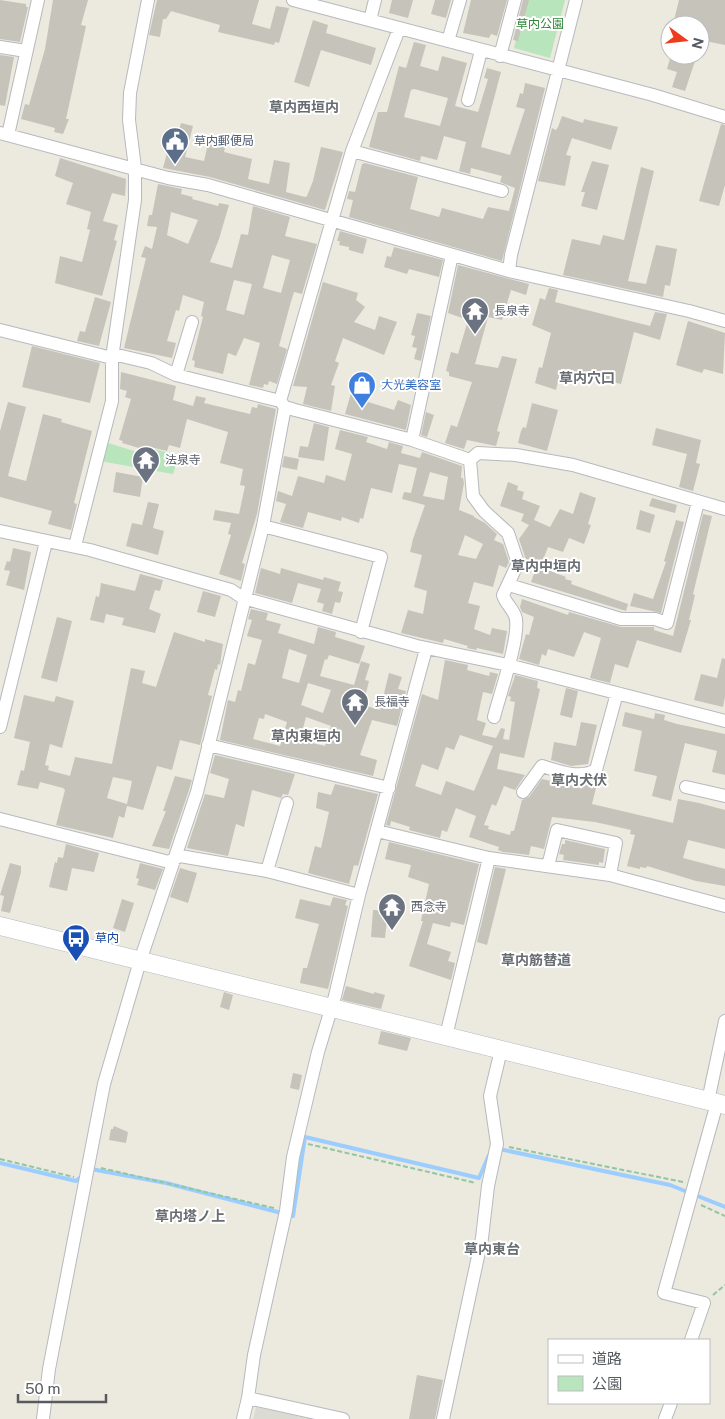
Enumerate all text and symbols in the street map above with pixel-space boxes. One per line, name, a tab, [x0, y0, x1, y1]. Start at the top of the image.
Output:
north arrow	[660, 15, 710, 65]
park label: 草内公園	[516, 17, 564, 31]
text: N	[688, 36, 707, 51]
district label: 草内西垣内	[269, 99, 339, 115]
public building icon: 草内郵便局	[160, 126, 190, 165]
place label: 草内郵便局	[194, 134, 254, 148]
temple icon: 長泉寺	[460, 296, 490, 335]
place label: 長泉寺	[494, 304, 530, 318]
shop icon: 大光美容室	[347, 370, 377, 409]
district label: 草内穴口	[559, 370, 615, 386]
place label: 大光美容室	[381, 378, 441, 392]
temple icon: 法泉寺	[131, 445, 161, 484]
place label: 法泉寺	[165, 453, 201, 467]
district label: 草内中垣内	[511, 558, 581, 574]
temple icon: 長福寺	[340, 687, 370, 726]
place label: 長福寺	[374, 695, 410, 709]
district label: 草内東垣内	[271, 728, 341, 744]
district label: 草内犬伏	[551, 772, 607, 788]
temple icon: 西念寺	[377, 892, 407, 931]
place label: 西念寺	[411, 900, 447, 914]
bus stop icon: 草内	[61, 923, 91, 962]
place label: 草内	[95, 931, 119, 945]
district label: 草内筋替道	[501, 952, 571, 968]
district label: 草内塔ノ上	[155, 1208, 225, 1224]
district label: 草内東台	[464, 1241, 520, 1257]
legend	[548, 1339, 710, 1404]
text: 道路	[592, 1350, 622, 1367]
scale bar	[18, 1372, 105, 1404]
text: 公園	[592, 1375, 622, 1392]
text: 50 m	[25, 1380, 60, 1397]

